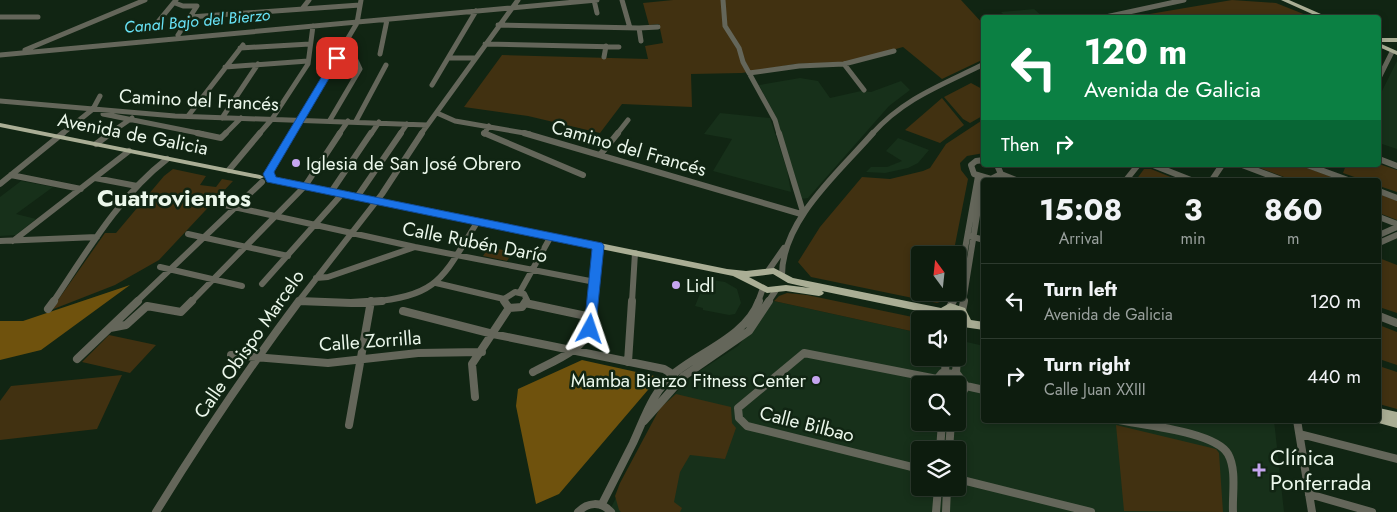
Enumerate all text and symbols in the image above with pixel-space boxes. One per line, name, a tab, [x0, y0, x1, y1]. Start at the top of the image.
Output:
water label: Canal Bajo del Bierzo	[123, 3, 272, 39]
text: 120 m	[1084, 27, 1187, 77]
icon: left	[1001, 35, 1066, 100]
pin	[316, 37, 358, 79]
icon: arrive	[323, 44, 351, 72]
text: Avenida de Galicia	[1084, 73, 1261, 105]
street label: Camino del Francés	[118, 82, 280, 118]
street label: Avenida de Galicia	[55, 106, 211, 162]
street label: Camino del Francés	[548, 113, 710, 183]
icon: right	[1050, 130, 1078, 158]
text: Then	[1001, 131, 1040, 158]
place label: Iglesia de San José Obrero	[306, 150, 521, 177]
marker: Iglesia de San José Obrero	[290, 157, 302, 169]
district label: Cuatrovientos	[97, 180, 251, 215]
text: 15:08	[1039, 188, 1122, 231]
text: 3	[1184, 188, 1202, 231]
text: 860	[1264, 188, 1323, 231]
street label: Calle Rubén Darío	[400, 215, 550, 269]
text: Arrival	[1059, 227, 1103, 250]
text: min	[1181, 227, 1206, 250]
text: m	[1287, 227, 1300, 250]
north arrow	[911, 246, 966, 301]
map controls	[911, 246, 966, 496]
street label: Calle Obispo Marcelo	[187, 264, 311, 424]
place label: Lidl	[686, 272, 715, 299]
text: Turn left	[1044, 276, 1117, 303]
marker: Lidl	[670, 279, 682, 291]
icon: left	[1001, 287, 1029, 315]
text: 120 m	[1310, 288, 1361, 315]
position arrow	[563, 302, 615, 354]
text: Avenida de Galicia	[1044, 303, 1173, 326]
button: sound	[911, 311, 966, 366]
street label: Calle Zorrilla	[318, 324, 422, 358]
text: Turn right	[1044, 351, 1130, 378]
icon: right	[1001, 362, 1029, 390]
text: 440 m	[1307, 363, 1361, 390]
place label: Mamba Bierzo Fitness Center	[571, 367, 806, 394]
marker: Mamba Bierzo Fitness Center	[810, 374, 822, 386]
button: search	[911, 376, 966, 431]
text: Calle Juan XXIII	[1044, 378, 1146, 401]
street label: Calle Bilbao	[757, 399, 857, 449]
button: layers	[911, 441, 966, 496]
place label: Clínica Ponferrada	[1270, 441, 1371, 498]
marker: Clínica Ponferrada	[1252, 463, 1266, 477]

